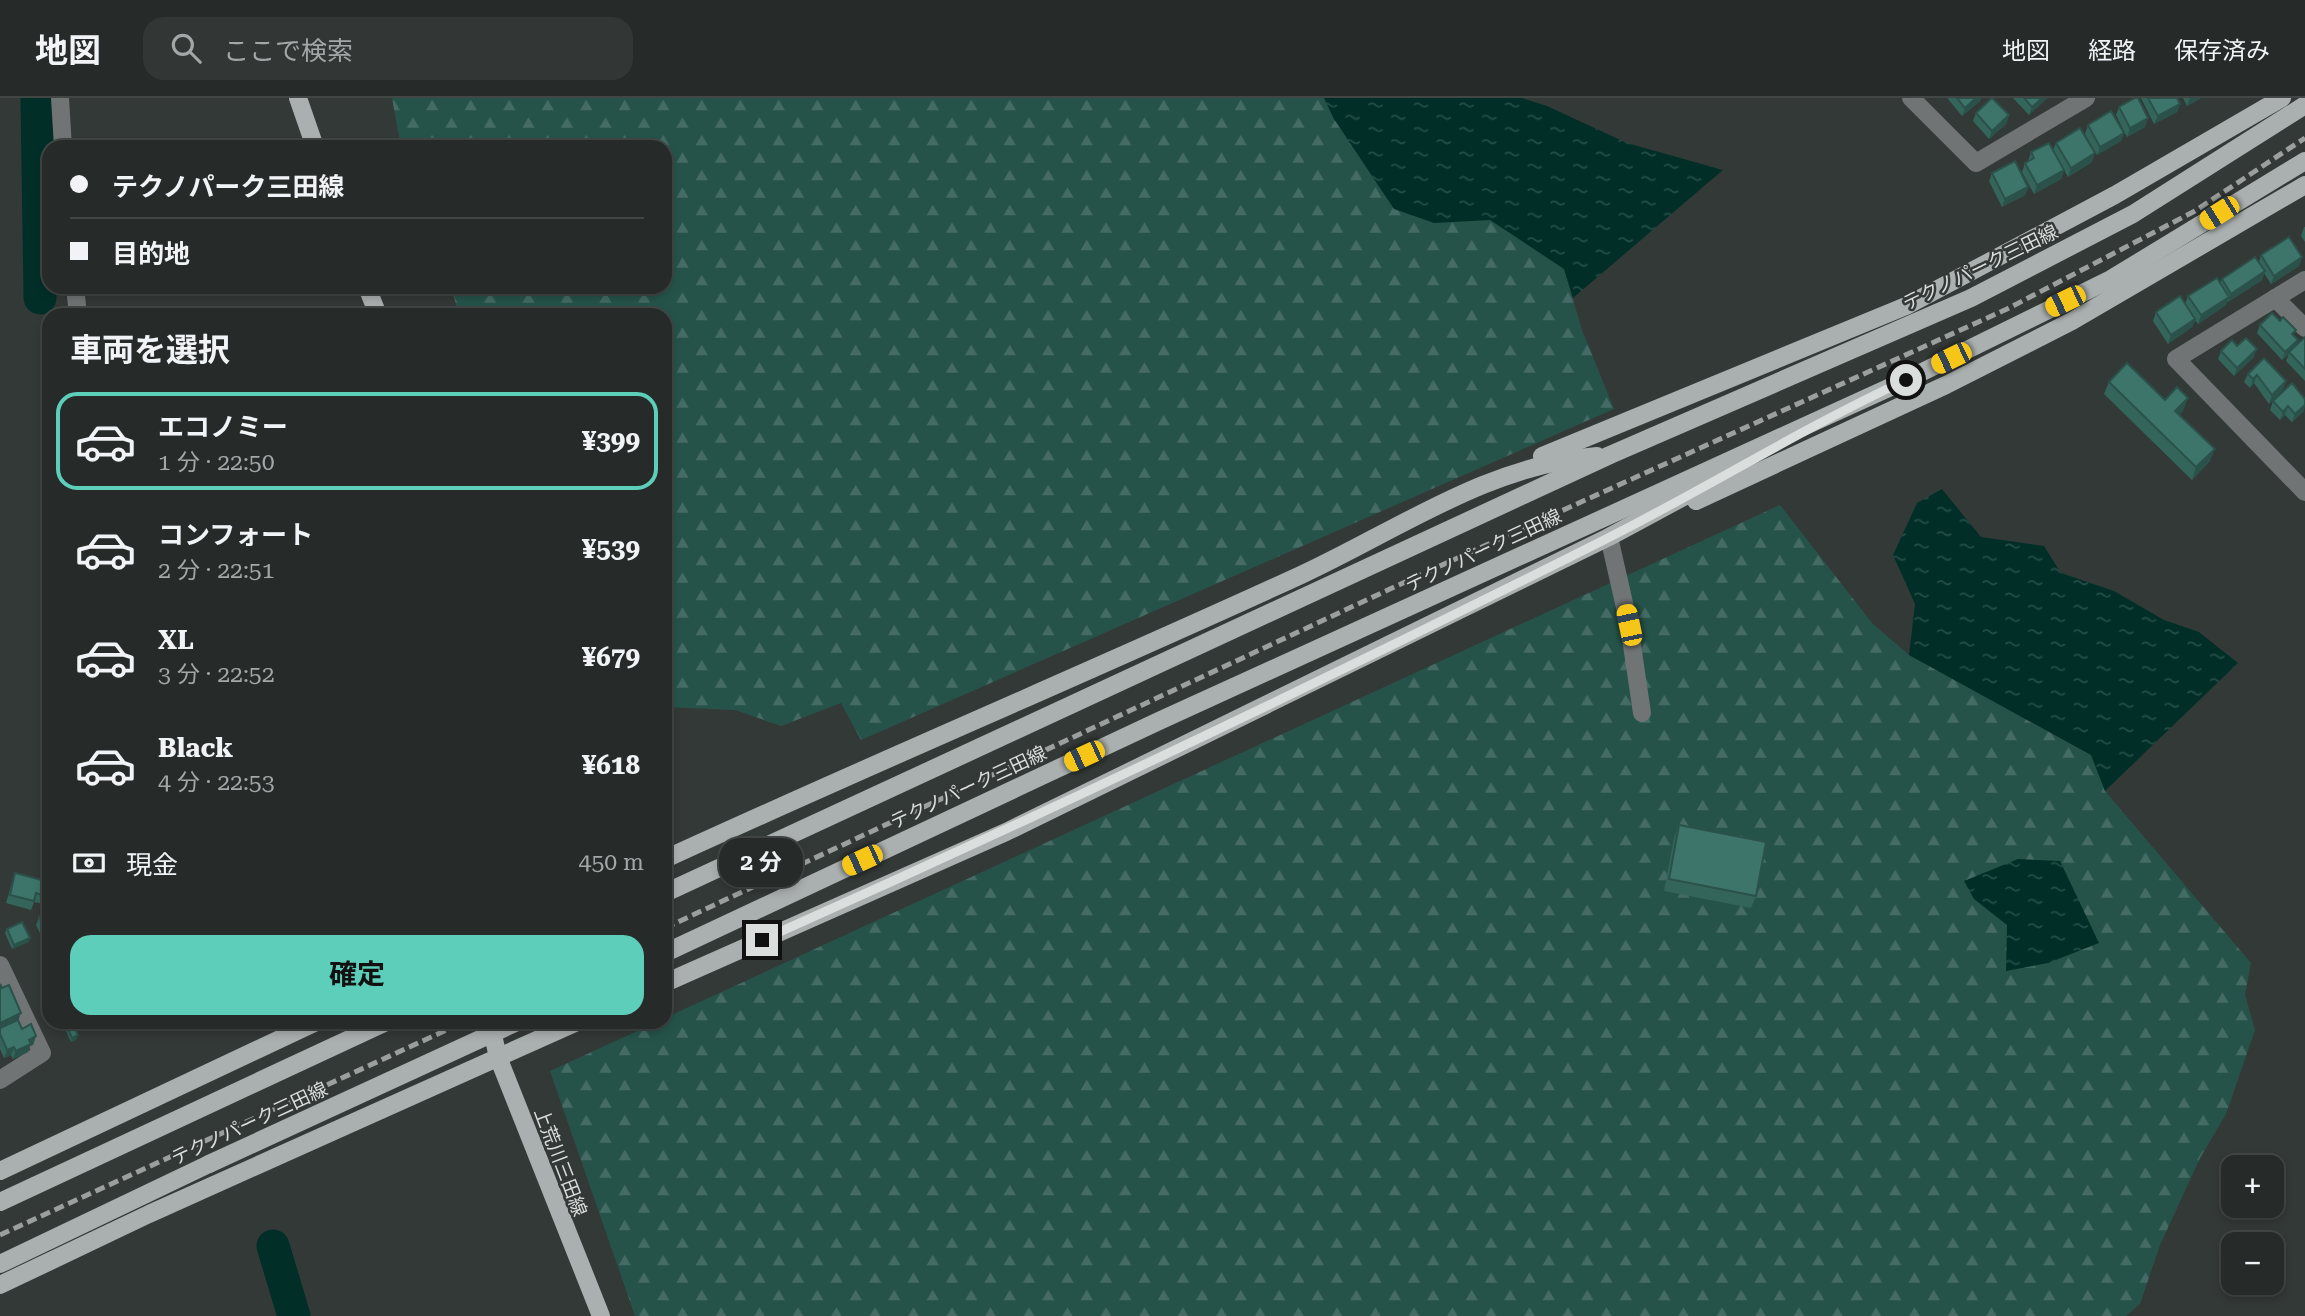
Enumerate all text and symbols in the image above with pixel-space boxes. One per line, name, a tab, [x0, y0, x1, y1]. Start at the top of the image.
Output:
search box	[143, 17, 633, 80]
icon: search	[167, 29, 205, 67]
text: 地図	[35, 31, 101, 70]
text: ここで検索	[223, 36, 353, 66]
text: 地図	[2002, 37, 2050, 65]
text: 経路	[2088, 37, 2136, 65]
text: 保存済み	[2174, 37, 2270, 65]
text: テクノパーク三田線	[112, 172, 344, 202]
car	[2196, 193, 2243, 233]
street label: テクノパーク三田線	[1899, 220, 2062, 315]
text: 目的地	[112, 239, 190, 269]
car	[2042, 282, 2089, 320]
text: 車両を選択	[70, 331, 230, 369]
car	[1928, 339, 1975, 377]
route start	[1890, 364, 1922, 396]
icon: car	[74, 410, 137, 473]
text: エコノミー	[158, 412, 288, 442]
text: ¥399	[582, 426, 640, 456]
text: 1 分 · 22:50	[158, 449, 275, 476]
street label: テクノパーク三田線	[1401, 504, 1565, 597]
icon: car	[74, 518, 137, 581]
text: コンフォート	[158, 520, 313, 550]
text: ¥539	[582, 534, 640, 564]
text: 2 分 · 22:51	[158, 557, 275, 584]
car	[1615, 602, 1644, 648]
text: XL	[158, 625, 194, 655]
icon: car	[74, 626, 137, 689]
text: ¥679	[582, 642, 640, 672]
text: 3 分 · 22:52	[158, 661, 275, 688]
text: Black	[158, 733, 233, 763]
icon: car	[74, 734, 137, 797]
car	[1061, 738, 1108, 774]
street label: テクノパーク三田線	[886, 741, 1050, 834]
text: ¥618	[582, 750, 640, 780]
text: 4 分 · 22:53	[158, 769, 275, 796]
callout: 2 分	[720, 838, 804, 888]
car	[839, 842, 886, 878]
icon: cash	[70, 844, 108, 882]
text: 450 m	[579, 849, 644, 876]
text: 2 分	[740, 849, 782, 876]
text: 現金	[126, 850, 178, 880]
route end	[746, 924, 778, 956]
button: 確定	[70, 935, 644, 1015]
street label: テクノパーク三田線	[167, 1077, 331, 1170]
street label: 上荒川三田線	[529, 1105, 592, 1220]
map controls	[2221, 1155, 2284, 1295]
button: +	[2221, 1155, 2284, 1218]
button: −	[2221, 1232, 2284, 1295]

